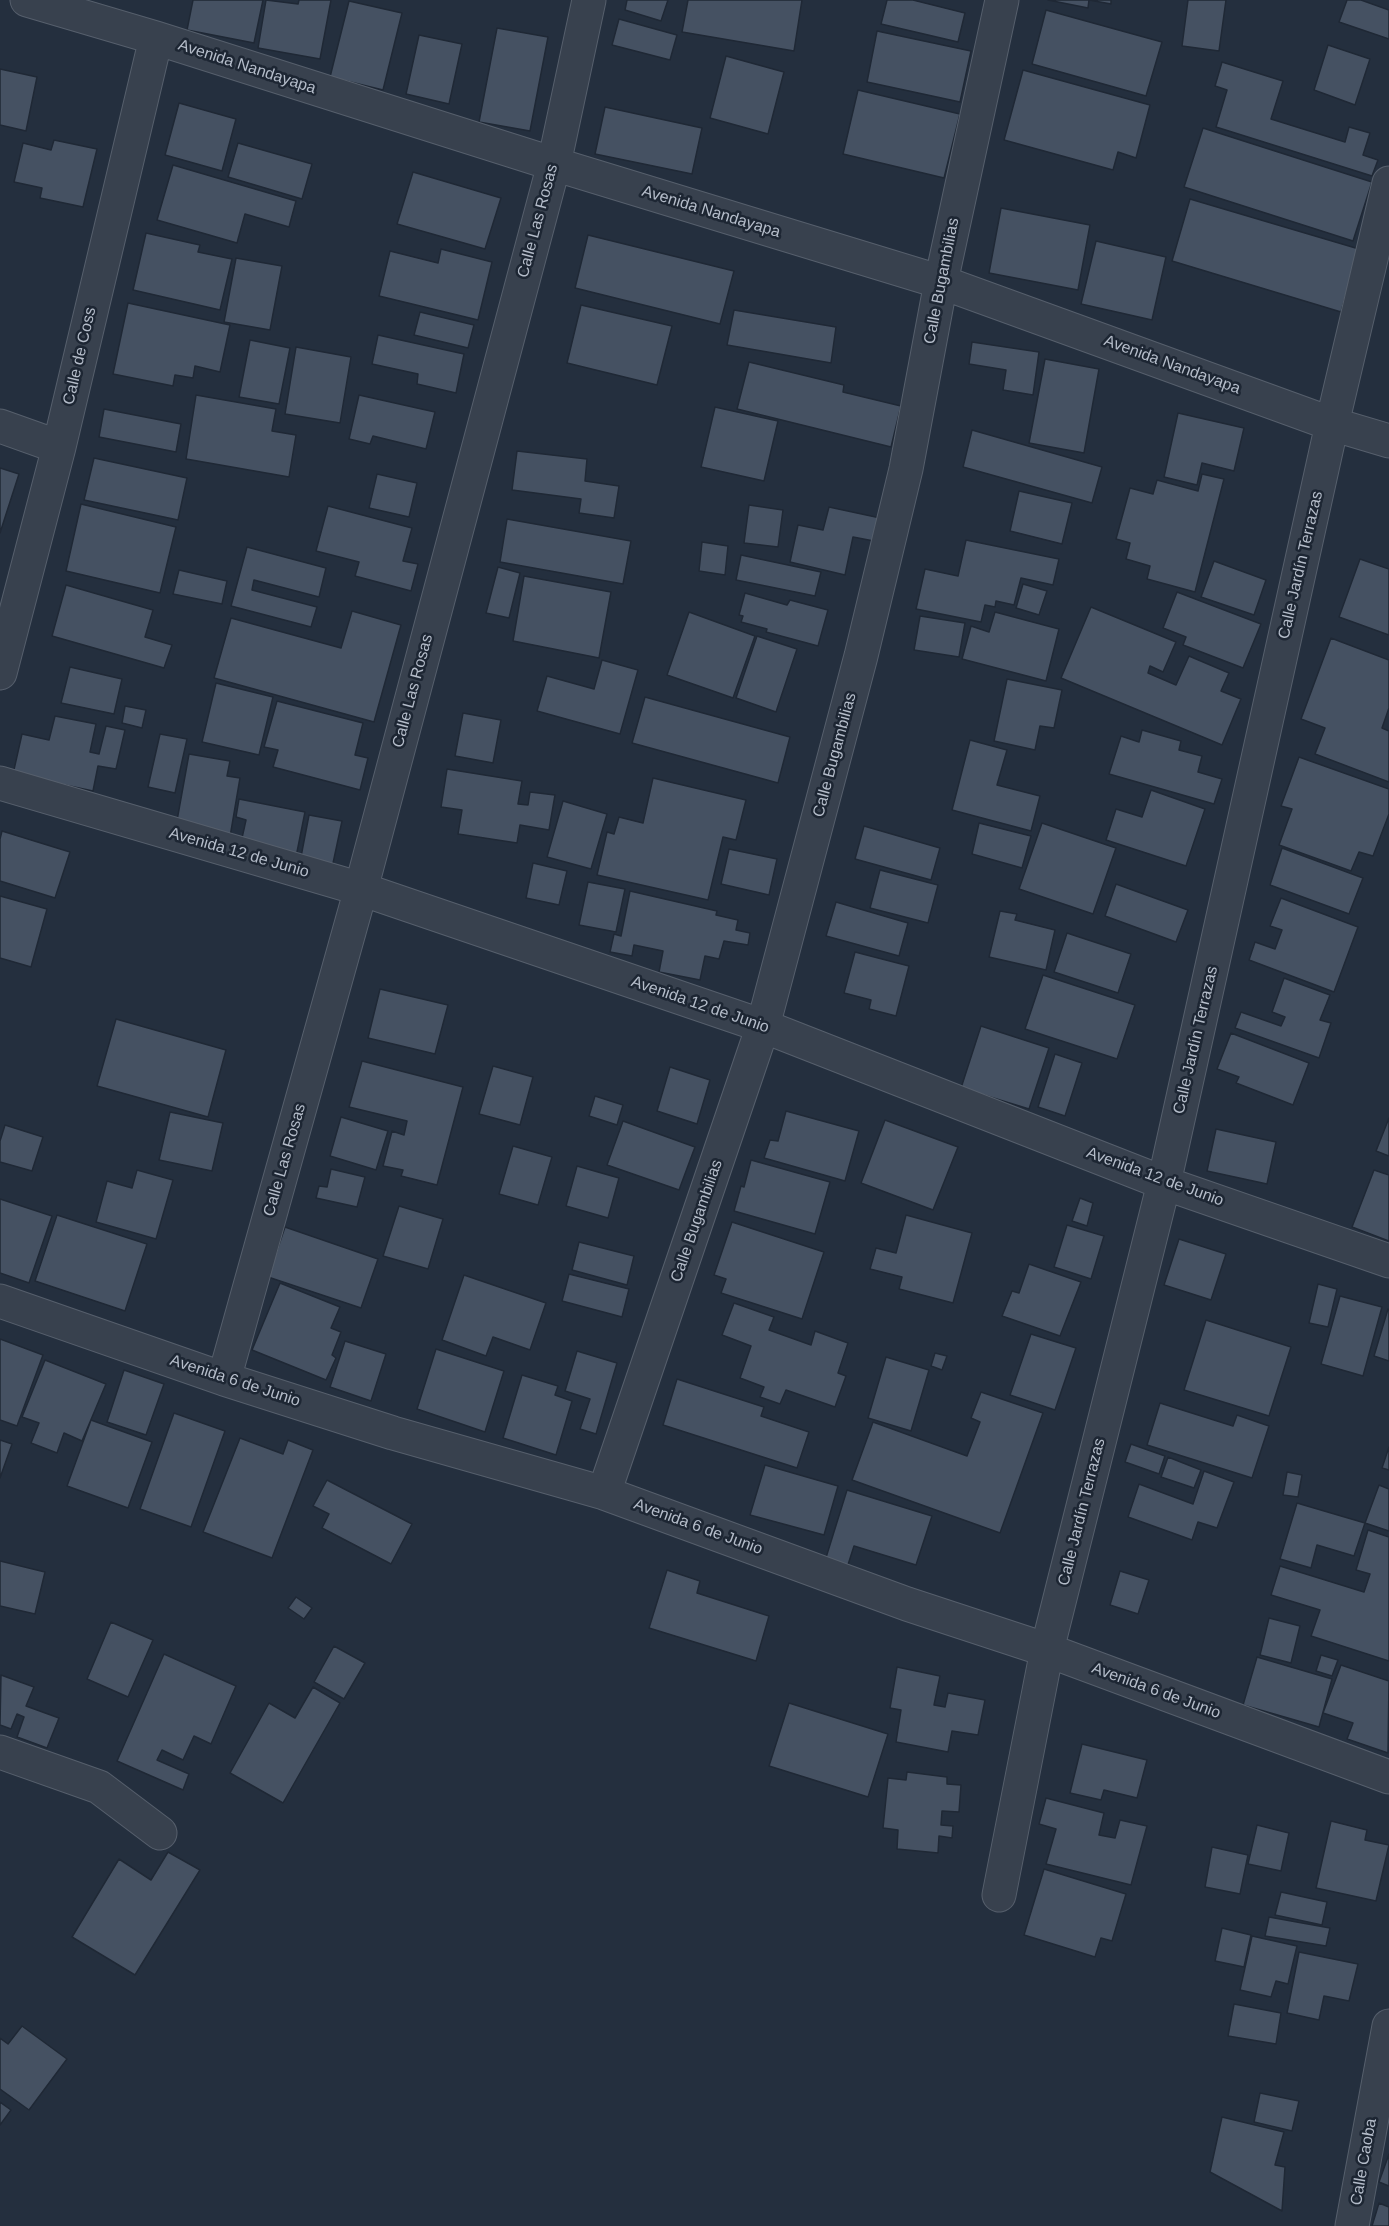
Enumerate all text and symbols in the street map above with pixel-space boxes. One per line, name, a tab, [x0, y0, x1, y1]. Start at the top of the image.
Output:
street label: Avenida Nandayapa	[176, 36, 318, 98]
street label: Calle Las Rosas	[514, 162, 562, 280]
street label: Avenida Nandayapa	[639, 182, 783, 242]
street label: Calle Bugambilias	[920, 216, 964, 346]
street label: Calle de Coss	[59, 305, 101, 407]
street label: Avenida Nandayapa	[1101, 331, 1243, 399]
street label: Calle Jardín Terrazas	[1275, 489, 1327, 641]
street label: Calle Las Rosas	[389, 632, 437, 750]
street label: Calle Bugambilias	[809, 691, 861, 819]
street label: Avenida 12 de Junio	[167, 824, 311, 882]
street label: Calle Jardín Terrazas	[1170, 964, 1222, 1116]
street label: Avenida 12 de Junio	[628, 972, 772, 1038]
street label: Calle Las Rosas	[260, 1101, 310, 1219]
street label: Avenida 12 de Junio	[1084, 1143, 1226, 1211]
street label: Calle Bugambilias	[667, 1157, 727, 1285]
street label: Avenida 6 de Junio	[167, 1351, 303, 1411]
street label: Calle Jardín Terrazas	[1054, 1436, 1110, 1588]
street label: Avenida 6 de Junio	[631, 1495, 765, 1559]
street label: Avenida 6 de Junio	[1089, 1659, 1223, 1723]
street label: Calle Caoba	[1347, 2117, 1381, 2207]

